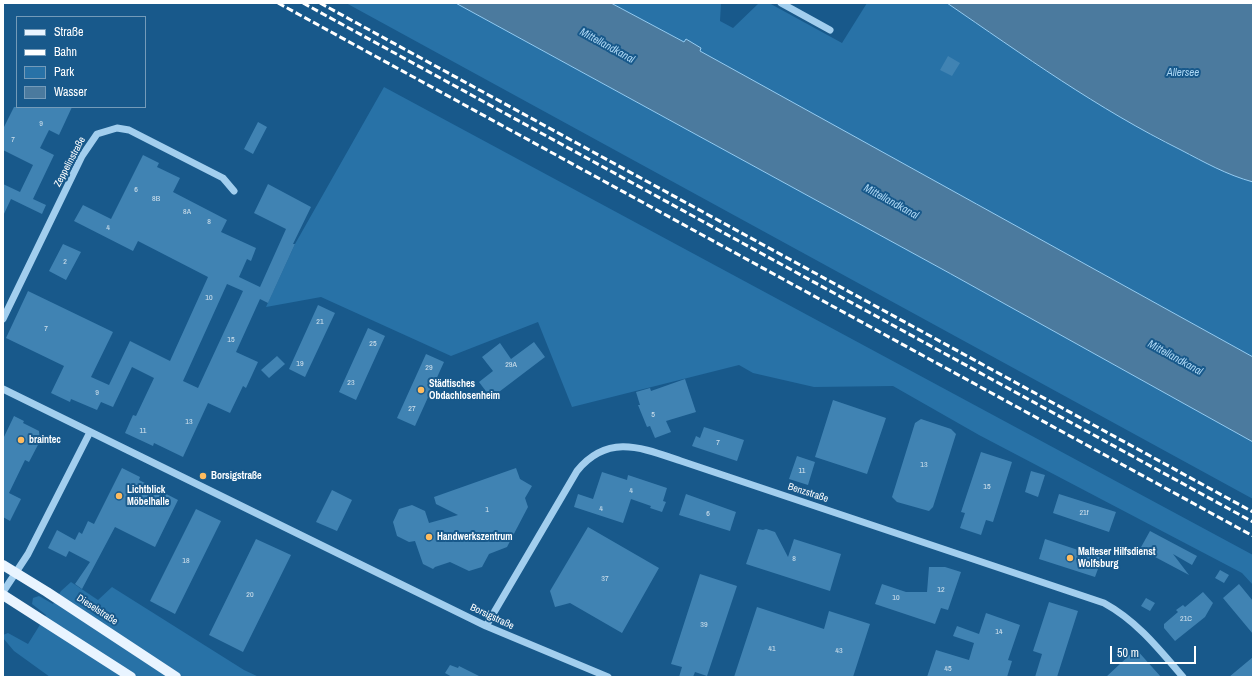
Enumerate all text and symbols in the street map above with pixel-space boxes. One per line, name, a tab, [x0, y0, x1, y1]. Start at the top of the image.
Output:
legend	[16, 16, 146, 108]
text: Straße	[54, 24, 84, 40]
water label: Mittellandkanal	[577, 26, 637, 66]
text: Bahn	[54, 44, 77, 60]
text: Park	[54, 64, 74, 80]
water label: Allersee	[1167, 66, 1199, 80]
text: Wasser	[54, 84, 87, 100]
house number: 9	[39, 119, 43, 129]
house number: 7	[11, 135, 15, 145]
street label: Zeppelinstraße	[52, 135, 88, 189]
water label: Mittellandkanal	[861, 182, 921, 222]
house number: 6	[134, 185, 138, 195]
house number: 8B	[152, 194, 160, 204]
house number: 8A	[183, 207, 191, 217]
house number: 8	[207, 217, 211, 227]
house number: 4	[106, 223, 110, 233]
house number: 2	[63, 257, 67, 267]
house number: 10	[205, 293, 213, 303]
house number: 21	[316, 317, 324, 327]
house number: 7	[44, 324, 48, 334]
house number: 15	[227, 335, 235, 345]
water label: Mittellandkanal	[1145, 338, 1205, 378]
house number: 25	[369, 339, 377, 349]
house number: 19	[296, 359, 304, 369]
house number: 29A	[505, 360, 517, 370]
house number: 29	[425, 363, 433, 373]
house number: 23	[347, 378, 355, 388]
place label: Städtisches Obdachlosenheim	[429, 378, 500, 402]
marker: Städtisches Obdachlosenheim	[416, 385, 426, 395]
house number: 9	[95, 388, 99, 398]
house number: 27	[408, 404, 416, 414]
house number: 5	[651, 410, 655, 420]
house number: 13	[185, 417, 193, 427]
house number: 11	[140, 426, 146, 436]
place label: braintec	[29, 434, 61, 446]
marker: braintec	[16, 435, 26, 445]
house number: 7	[716, 438, 720, 448]
house number: 13	[920, 460, 928, 470]
house number: 11	[799, 466, 805, 476]
place label: Borsigstraße	[211, 470, 262, 482]
marker: Borsigstraße	[198, 471, 208, 481]
street label: Benzstraße	[786, 481, 830, 505]
house number: 15	[983, 482, 991, 492]
place label: Lichtblick Möbelhalle	[127, 484, 169, 508]
house number: 4	[629, 486, 633, 496]
marker: Lichtblick Möbelhalle	[114, 491, 124, 501]
house number: 4	[599, 504, 603, 514]
house number: 1	[485, 505, 489, 515]
house number: 21f	[1079, 508, 1089, 518]
house number: 6	[706, 509, 710, 519]
place label: Handwerkszentrum	[437, 531, 513, 543]
marker: Handwerkszentrum	[424, 532, 434, 542]
place label: Malteser Hilfsdienst Wolfsburg	[1078, 546, 1155, 570]
marker: Malteser Hilfsdienst Wolfsburg	[1065, 553, 1075, 563]
house number: 8	[792, 554, 796, 564]
house number: 18	[182, 556, 190, 566]
house number: 37	[601, 574, 609, 584]
house number: 12	[937, 585, 945, 595]
house number: 20	[246, 590, 254, 600]
street label: Dieselstraße	[74, 592, 120, 628]
house number: 10	[892, 593, 900, 603]
street label: Borsigstraße	[468, 602, 516, 632]
house number: 21C	[1180, 614, 1192, 624]
house number: 39	[700, 620, 708, 630]
house number: 14	[995, 627, 1003, 637]
scale bar	[1112, 638, 1198, 664]
house number: 41	[768, 644, 776, 654]
text: 50 m	[1117, 645, 1139, 661]
house number: 43	[835, 646, 843, 656]
house number: 45	[944, 664, 952, 674]

